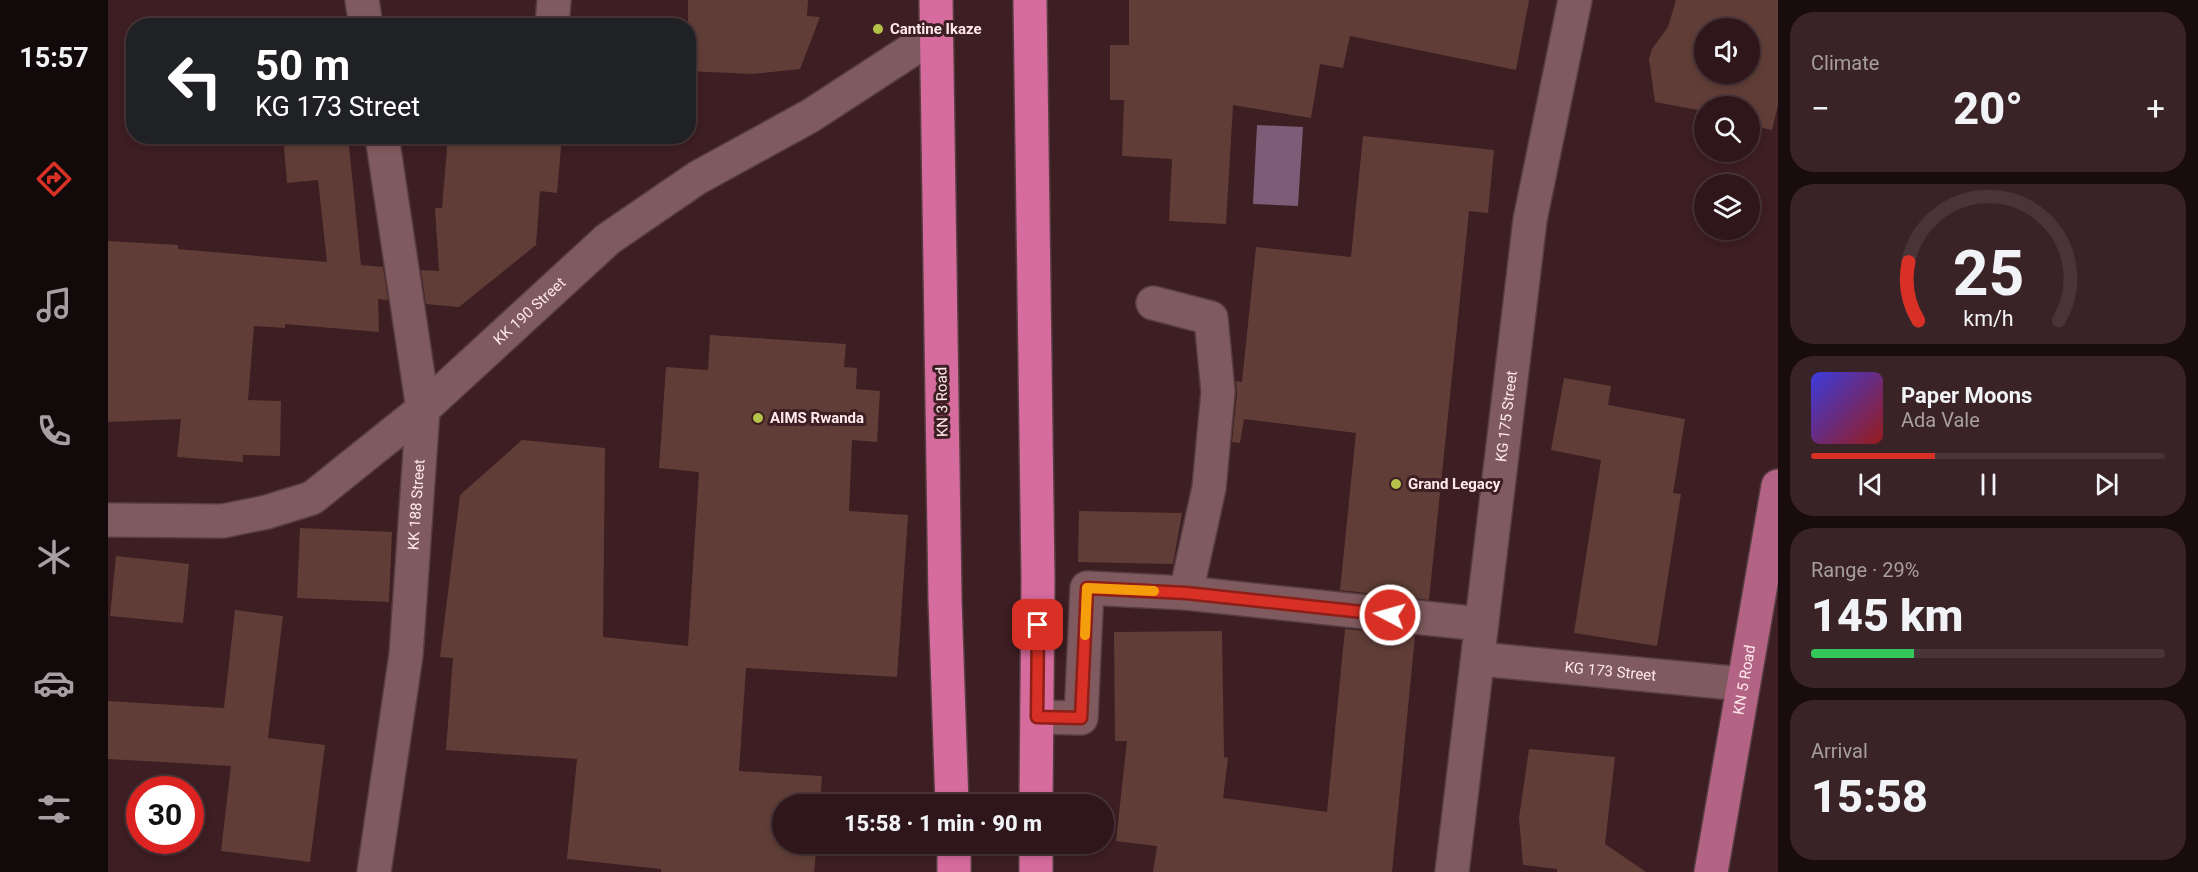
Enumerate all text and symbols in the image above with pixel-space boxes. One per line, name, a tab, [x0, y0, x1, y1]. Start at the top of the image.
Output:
map controls	[1694, 18, 1760, 240]
button: sound	[1694, 18, 1760, 84]
place label: Cantine Ikaze	[890, 20, 982, 38]
marker: Cantine Ikaze	[871, 22, 885, 36]
text: 50 m	[255, 41, 350, 90]
text: 15:57	[19, 42, 89, 74]
icon: left	[156, 42, 234, 120]
text: Climate	[1811, 51, 1879, 75]
text: 20°	[1953, 82, 2023, 135]
text: −	[1811, 89, 1830, 128]
text: +	[2146, 89, 2165, 128]
text: KG 173 Street	[255, 91, 420, 123]
button: search	[1694, 96, 1760, 162]
icon: directions	[33, 158, 75, 200]
button: layers	[1694, 174, 1760, 240]
text: 25	[1952, 237, 2024, 310]
street label: KK 190 Street	[490, 274, 569, 349]
icon: music	[33, 284, 75, 326]
text: km/h	[1963, 306, 2013, 331]
street label: KN 3 Road	[932, 367, 952, 437]
street label: KG 175 Street	[1492, 370, 1521, 463]
text: Paper Moons	[1901, 383, 2032, 408]
text: Ada Vale	[1901, 408, 1980, 432]
place label: AIMS Rwanda	[770, 409, 864, 427]
icon: phone	[33, 410, 75, 452]
marker: AIMS Rwanda	[751, 411, 765, 425]
street label: KK 188 Street	[404, 458, 429, 551]
icon: previous	[1854, 468, 1887, 501]
icon: pause	[1972, 468, 2005, 501]
icon: next	[2090, 468, 2123, 501]
place label: Grand Legacy	[1408, 475, 1501, 493]
marker: Grand Legacy	[1389, 477, 1403, 491]
icon: climate	[33, 536, 75, 578]
text: Range · 29%	[1811, 558, 1919, 582]
position arrow	[1358, 583, 1422, 647]
text: 145 km	[1811, 589, 1963, 642]
pin	[1012, 599, 1063, 650]
icon: arrive	[1021, 608, 1054, 641]
street label: KN 5 Road	[1729, 644, 1759, 716]
street label: KG 173 Street	[1564, 658, 1657, 685]
icon: car	[33, 662, 75, 704]
text: Arrival	[1811, 739, 1868, 763]
text: 15:58	[1811, 770, 1928, 823]
speed limit sign: 30	[126, 776, 204, 854]
icon: filters	[33, 788, 75, 830]
text: 15:58 · 1 min · 90 m	[844, 811, 1042, 836]

